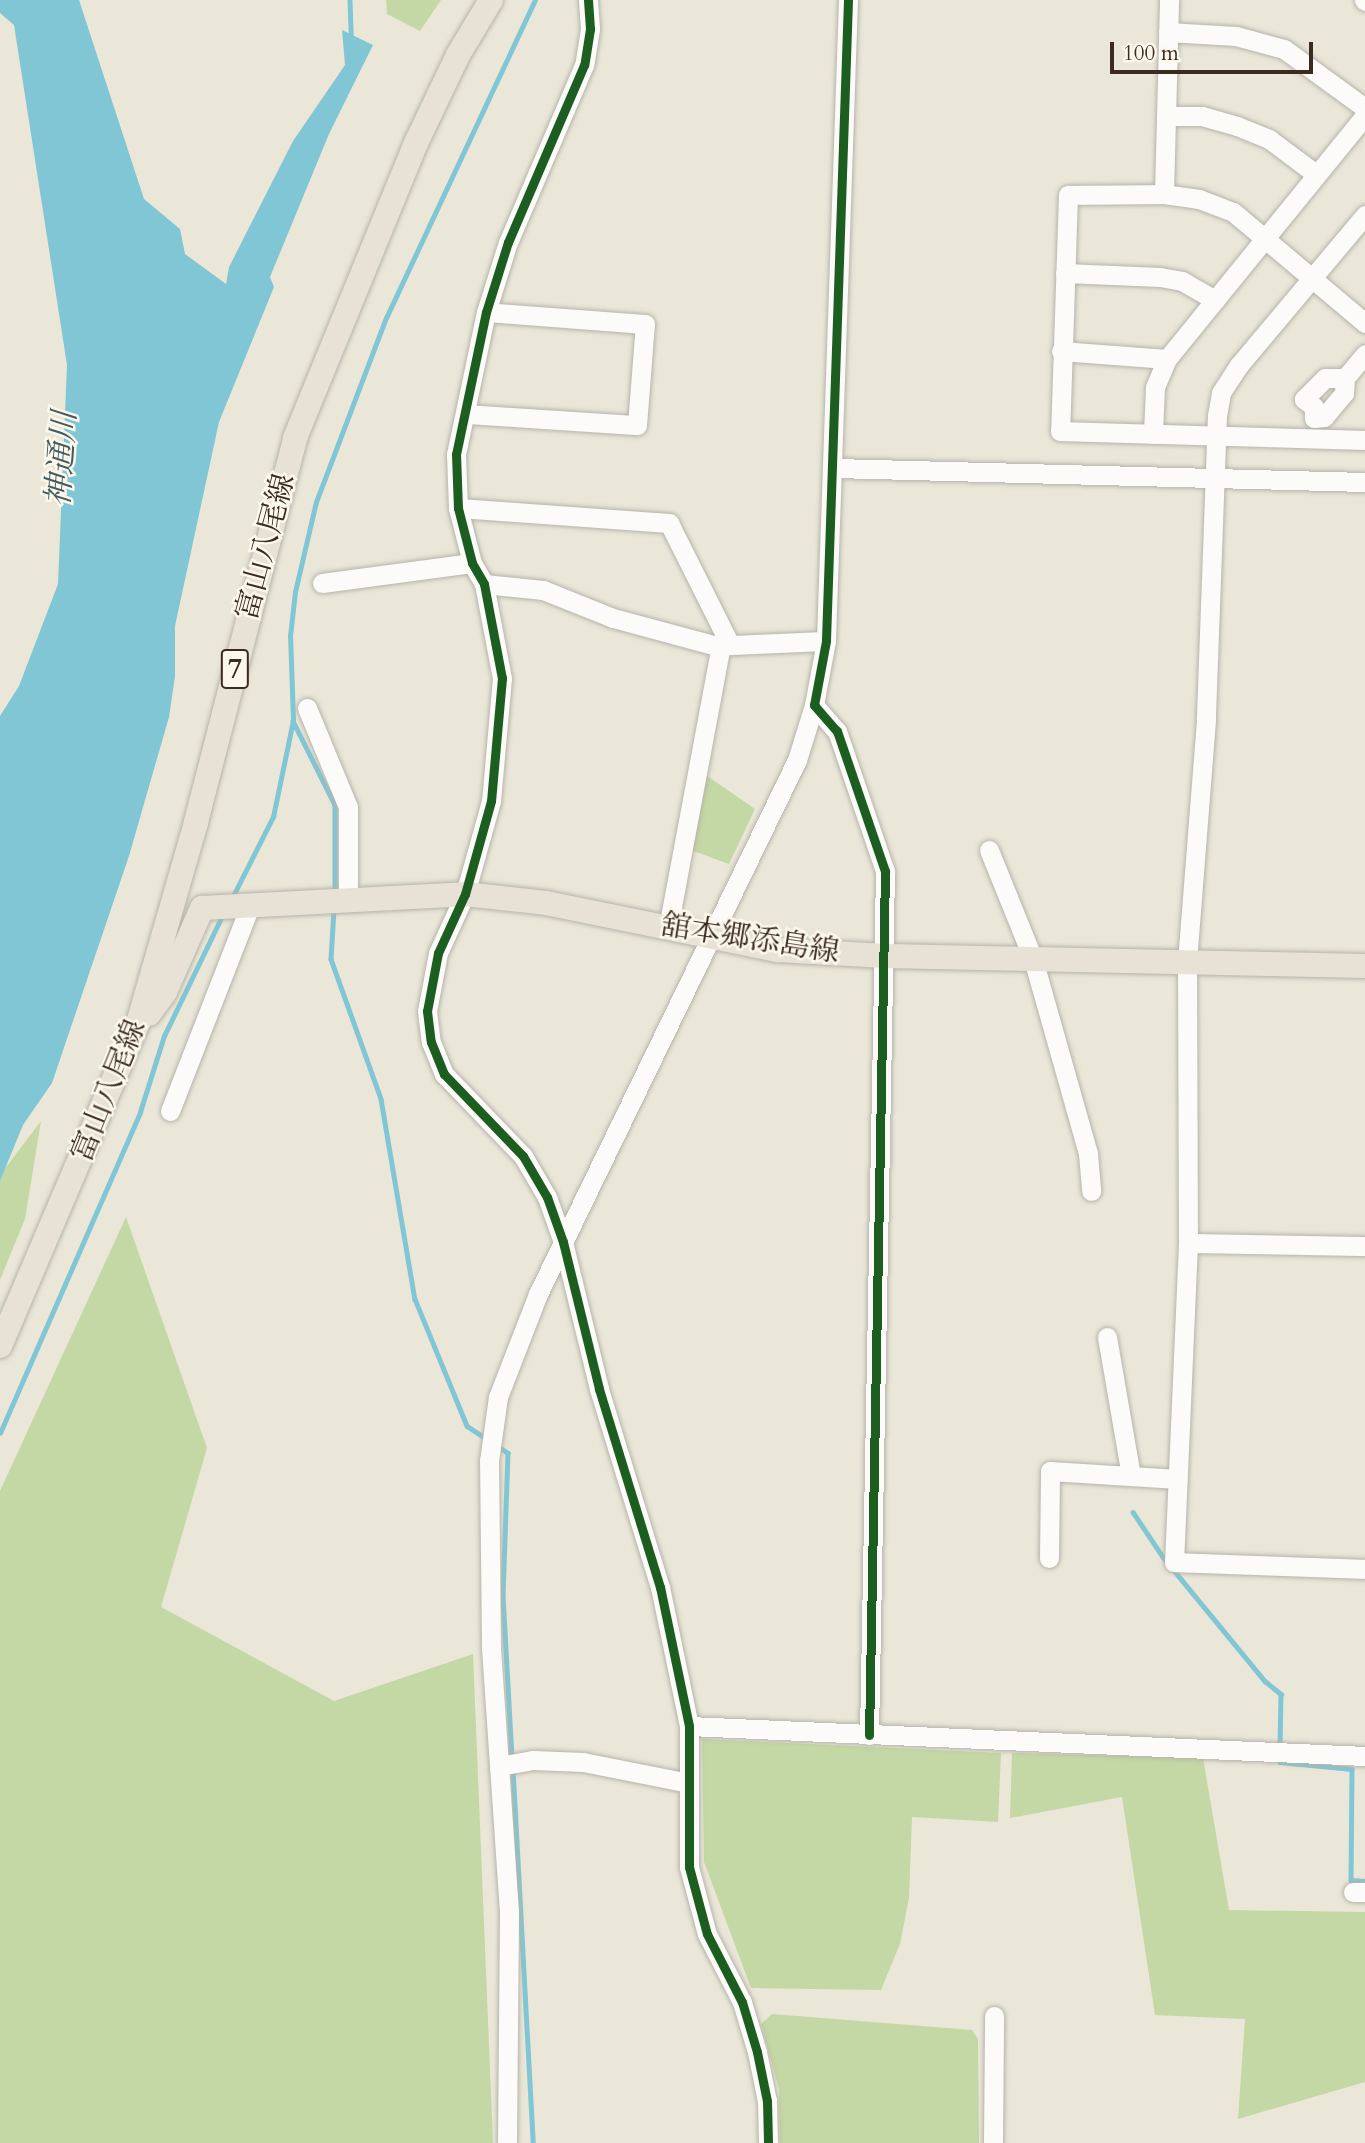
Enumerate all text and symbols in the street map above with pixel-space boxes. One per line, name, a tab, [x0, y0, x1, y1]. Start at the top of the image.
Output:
scale bar	[1113, 28, 1316, 72]
text: 100 m	[1123, 39, 1179, 68]
water label: 神通川	[39, 410, 85, 508]
street label: 富山八尾線	[229, 470, 303, 624]
road number: 7	[219, 644, 251, 694]
street label: 舘本郷添島線	[658, 907, 842, 971]
street label: 富山八尾線	[64, 1015, 154, 1167]

